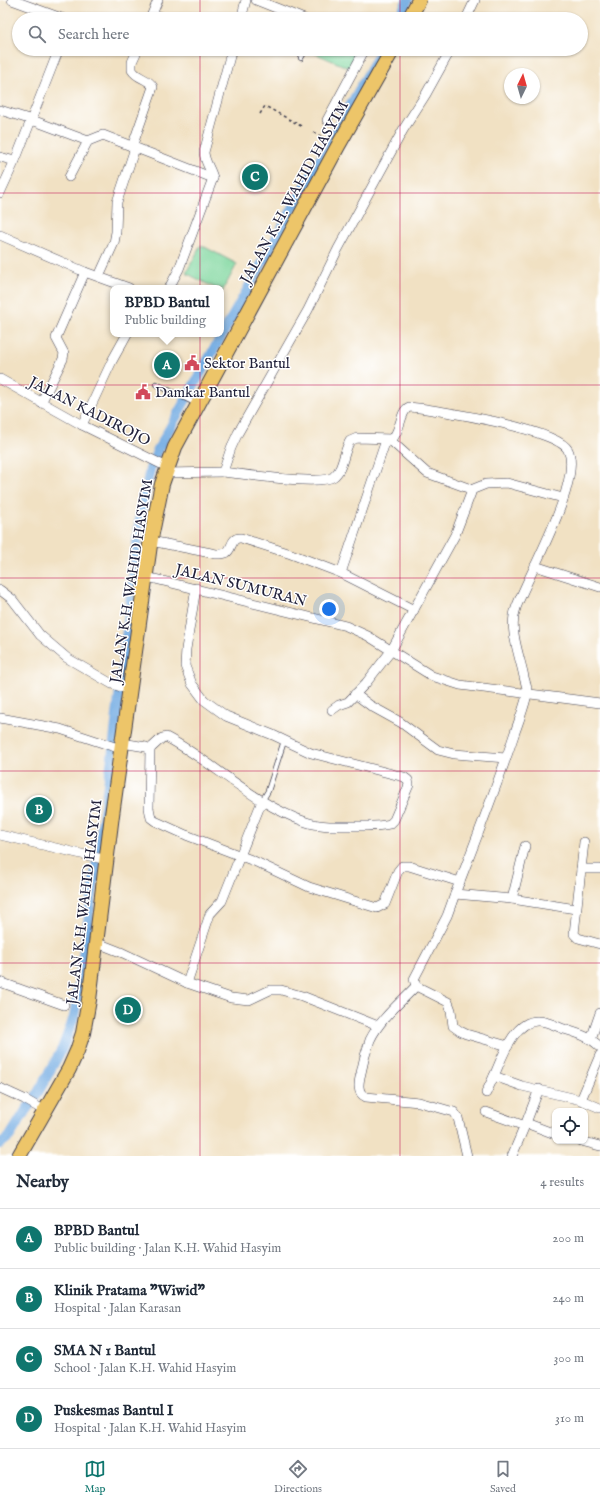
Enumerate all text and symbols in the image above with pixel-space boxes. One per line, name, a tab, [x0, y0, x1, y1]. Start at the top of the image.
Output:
search box	[12, 12, 588, 56]
icon: search	[26, 23, 48, 45]
text: Search here	[58, 25, 129, 44]
north arrow	[504, 68, 540, 104]
street label: JALAN K.H. WAHID HASYIM	[235, 97, 353, 289]
pin: C	[242, 162, 268, 192]
popup	[110, 285, 224, 337]
text: BPBD Bantul	[124, 293, 210, 312]
text: Public building	[124, 312, 206, 329]
pin: A	[154, 350, 180, 380]
public building icon: Sektor Bantul	[183, 354, 201, 372]
place label: Sektor Bantul	[204, 354, 291, 373]
street label: JALAN KADIROJO	[24, 372, 154, 450]
public building icon: Damkar Bantul	[134, 383, 152, 401]
place label: Damkar Bantul	[155, 383, 251, 402]
street label: JALAN K.H. WAHID HASYIM	[106, 478, 157, 687]
street label: JALAN SUMURAN	[171, 560, 308, 611]
your location	[319, 599, 339, 619]
pin: B	[26, 795, 52, 825]
street label: JALAN K.H. WAHID HASYIM	[62, 798, 107, 1008]
pin: D	[115, 995, 141, 1025]
map controls	[552, 1108, 588, 1144]
button: locate	[552, 1108, 588, 1144]
text: Nearby	[16, 1172, 69, 1193]
text: 4 results	[540, 1174, 584, 1191]
text: BPBD Bantul	[54, 1221, 139, 1240]
text: A	[25, 1230, 33, 1247]
text: 200 m	[552, 1230, 584, 1247]
text: Public building · Jalan K.H. Wahid Hasyim	[54, 1240, 281, 1257]
text: Klinik Pratama "Wiwid"	[54, 1281, 205, 1300]
text: B	[25, 1290, 33, 1307]
text: 240 m	[552, 1290, 584, 1307]
text: Hospital · Jalan Karasan	[54, 1300, 181, 1317]
text: SMA N 1 Bantul	[54, 1341, 156, 1360]
text: C	[24, 1350, 34, 1367]
text: 300 m	[553, 1350, 584, 1367]
text: School · Jalan K.H. Wahid Hasyim	[54, 1360, 236, 1377]
text: Puskesmas Bantul I	[54, 1401, 174, 1420]
text: D	[24, 1410, 34, 1427]
text: 310 m	[555, 1410, 584, 1427]
text: Hospital · Jalan K.H. Wahid Hasyim	[54, 1420, 246, 1437]
tab: Map	[84, 1458, 106, 1496]
tab: Directions	[274, 1458, 322, 1496]
tab: Saved	[490, 1458, 516, 1496]

